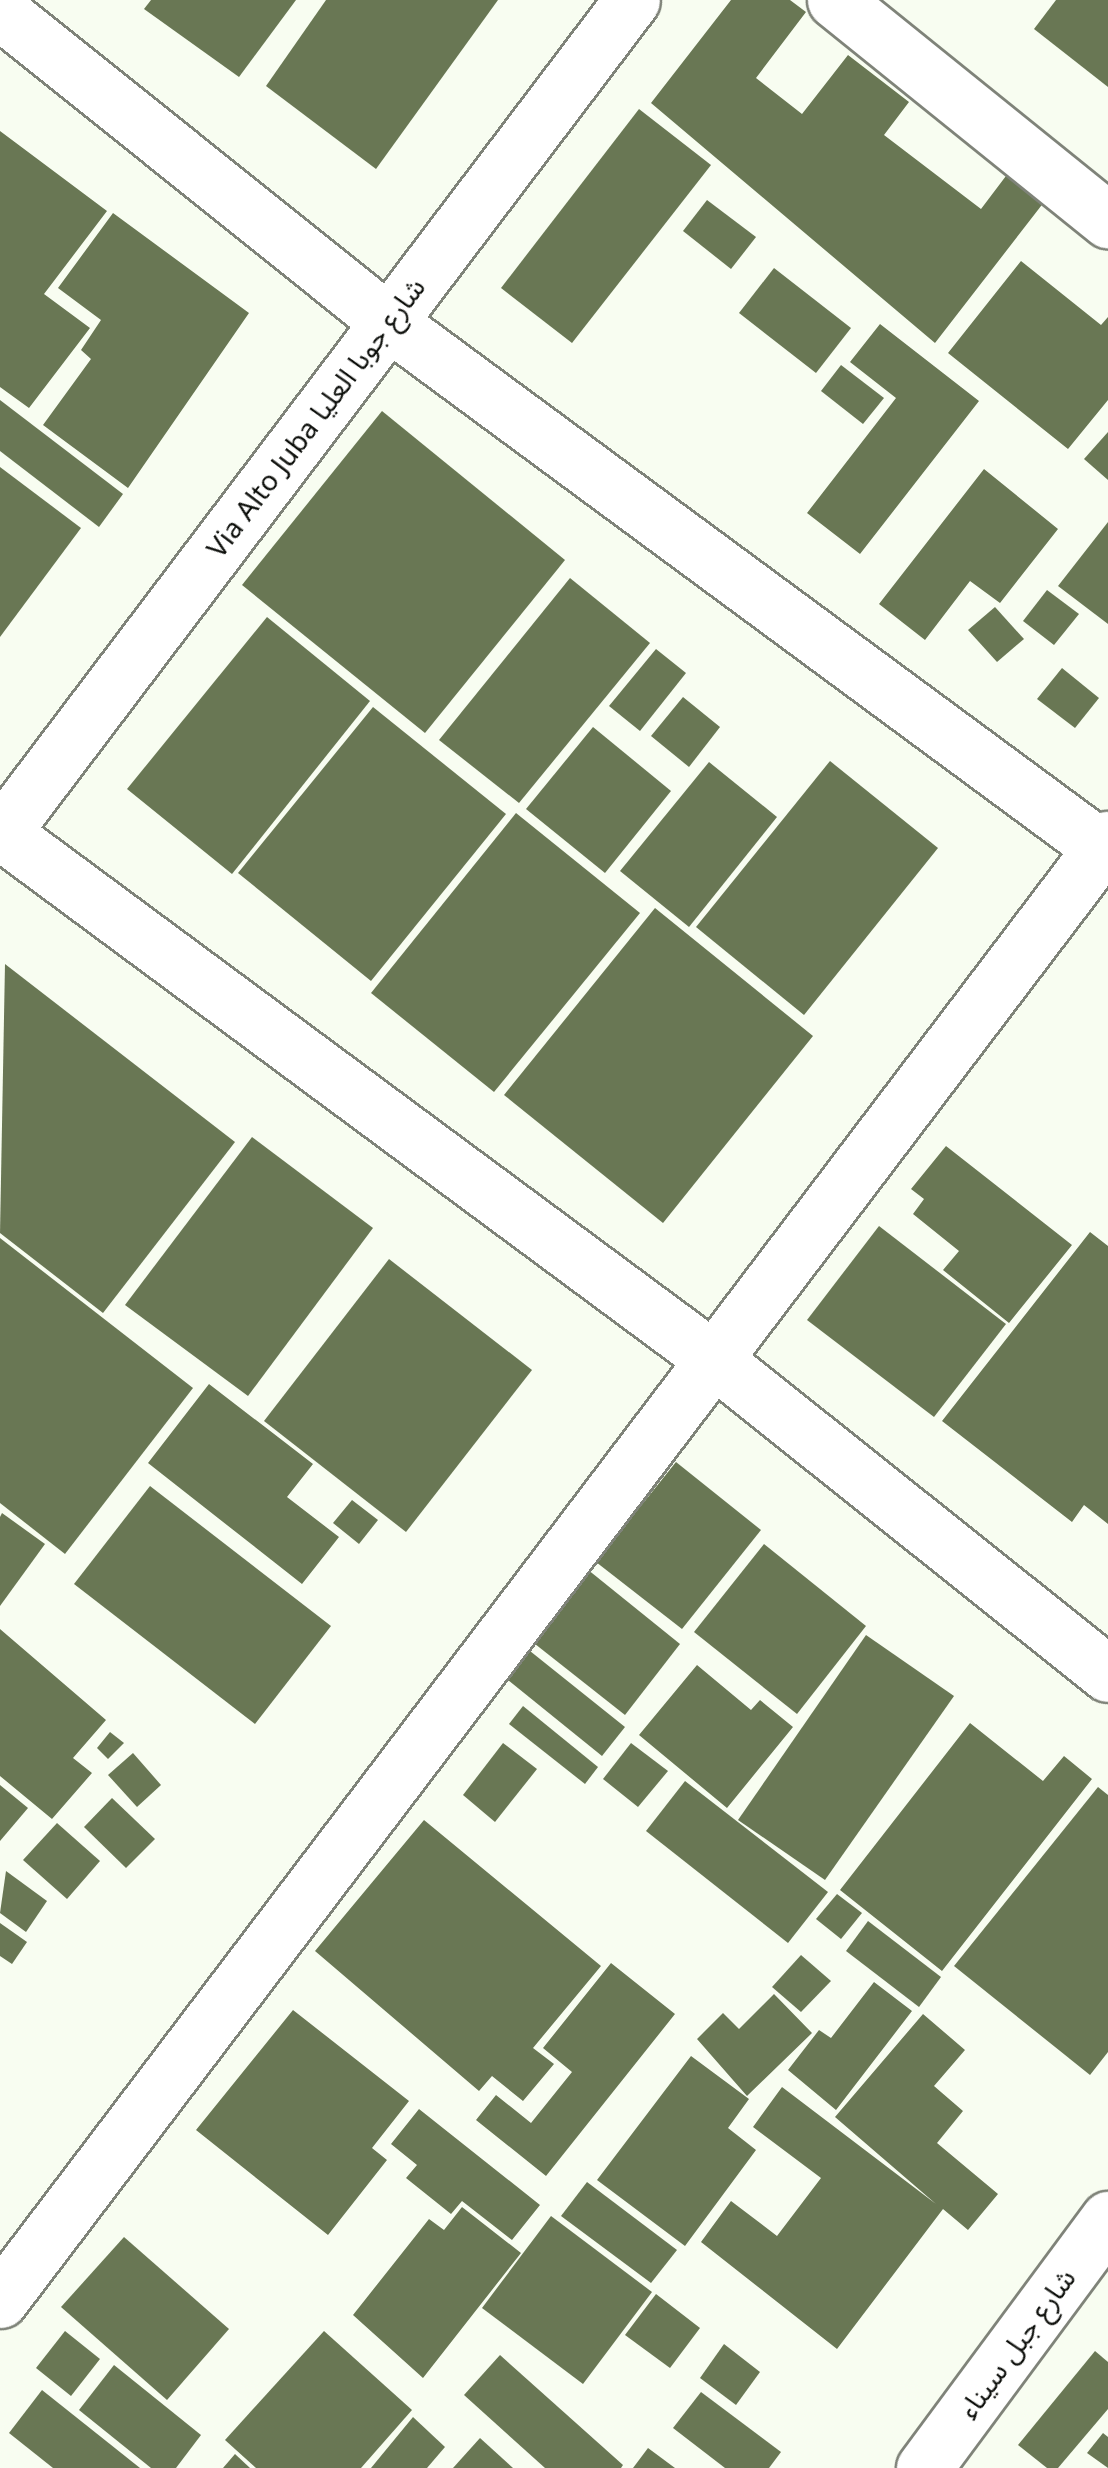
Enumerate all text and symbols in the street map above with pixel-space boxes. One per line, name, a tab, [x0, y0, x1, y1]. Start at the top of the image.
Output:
street label: Via Alto Juba شارع جوبا العليا	[199, 270, 431, 564]
street label: شارع جبل سيناء	[950, 2261, 1082, 2425]

